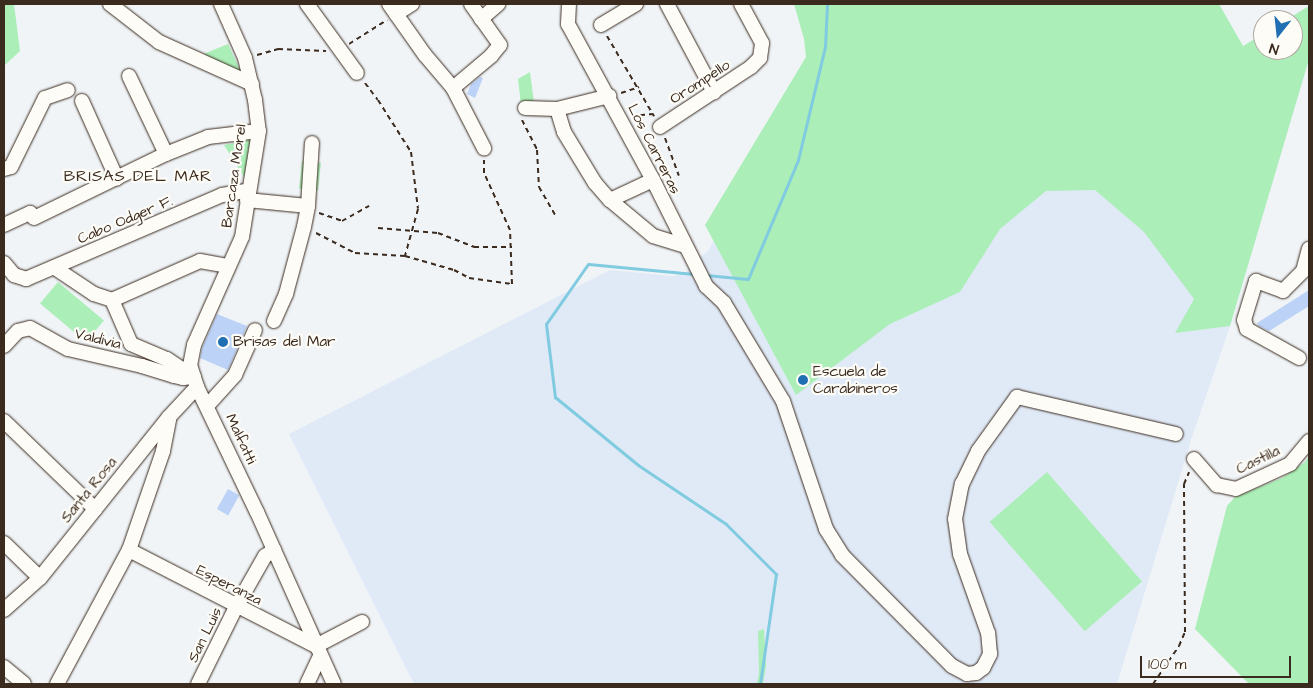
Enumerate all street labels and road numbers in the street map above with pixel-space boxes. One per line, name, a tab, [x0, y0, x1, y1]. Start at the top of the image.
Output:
street label: Orompello	[667, 56, 733, 108]
street label: Los Carreras	[624, 101, 684, 197]
street label: Barcaza Morel	[218, 123, 250, 229]
street label: Cabo Odger F.	[75, 192, 175, 248]
street label: Valdivia	[73, 325, 123, 353]
street label: Malfatti	[222, 411, 260, 467]
street label: Castilla	[1233, 442, 1283, 478]
street label: Santa Rosa	[57, 454, 121, 526]
street label: Esperanza	[193, 561, 265, 609]
street label: San Luis	[184, 605, 226, 665]

